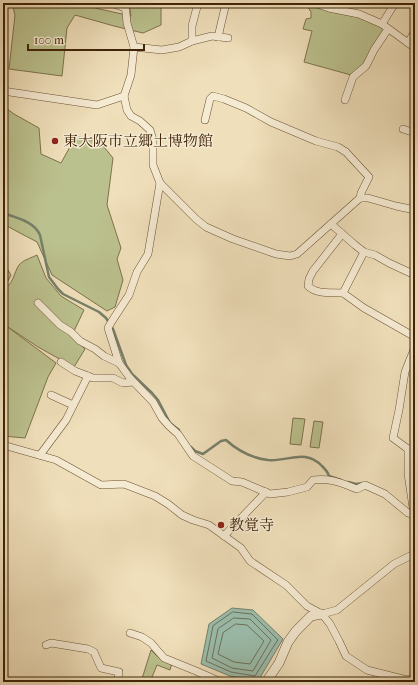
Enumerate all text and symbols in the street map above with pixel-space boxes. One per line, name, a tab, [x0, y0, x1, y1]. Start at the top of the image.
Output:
scale bar	[28, 26, 144, 52]
text: 100 m	[34, 33, 64, 47]
place label: 東大阪市立郷土博物館	[63, 132, 213, 150]
marker: 東大阪市立郷土博物館	[50, 136, 60, 146]
place label: 教覚寺	[229, 516, 274, 534]
marker: 教覚寺	[216, 520, 226, 530]

